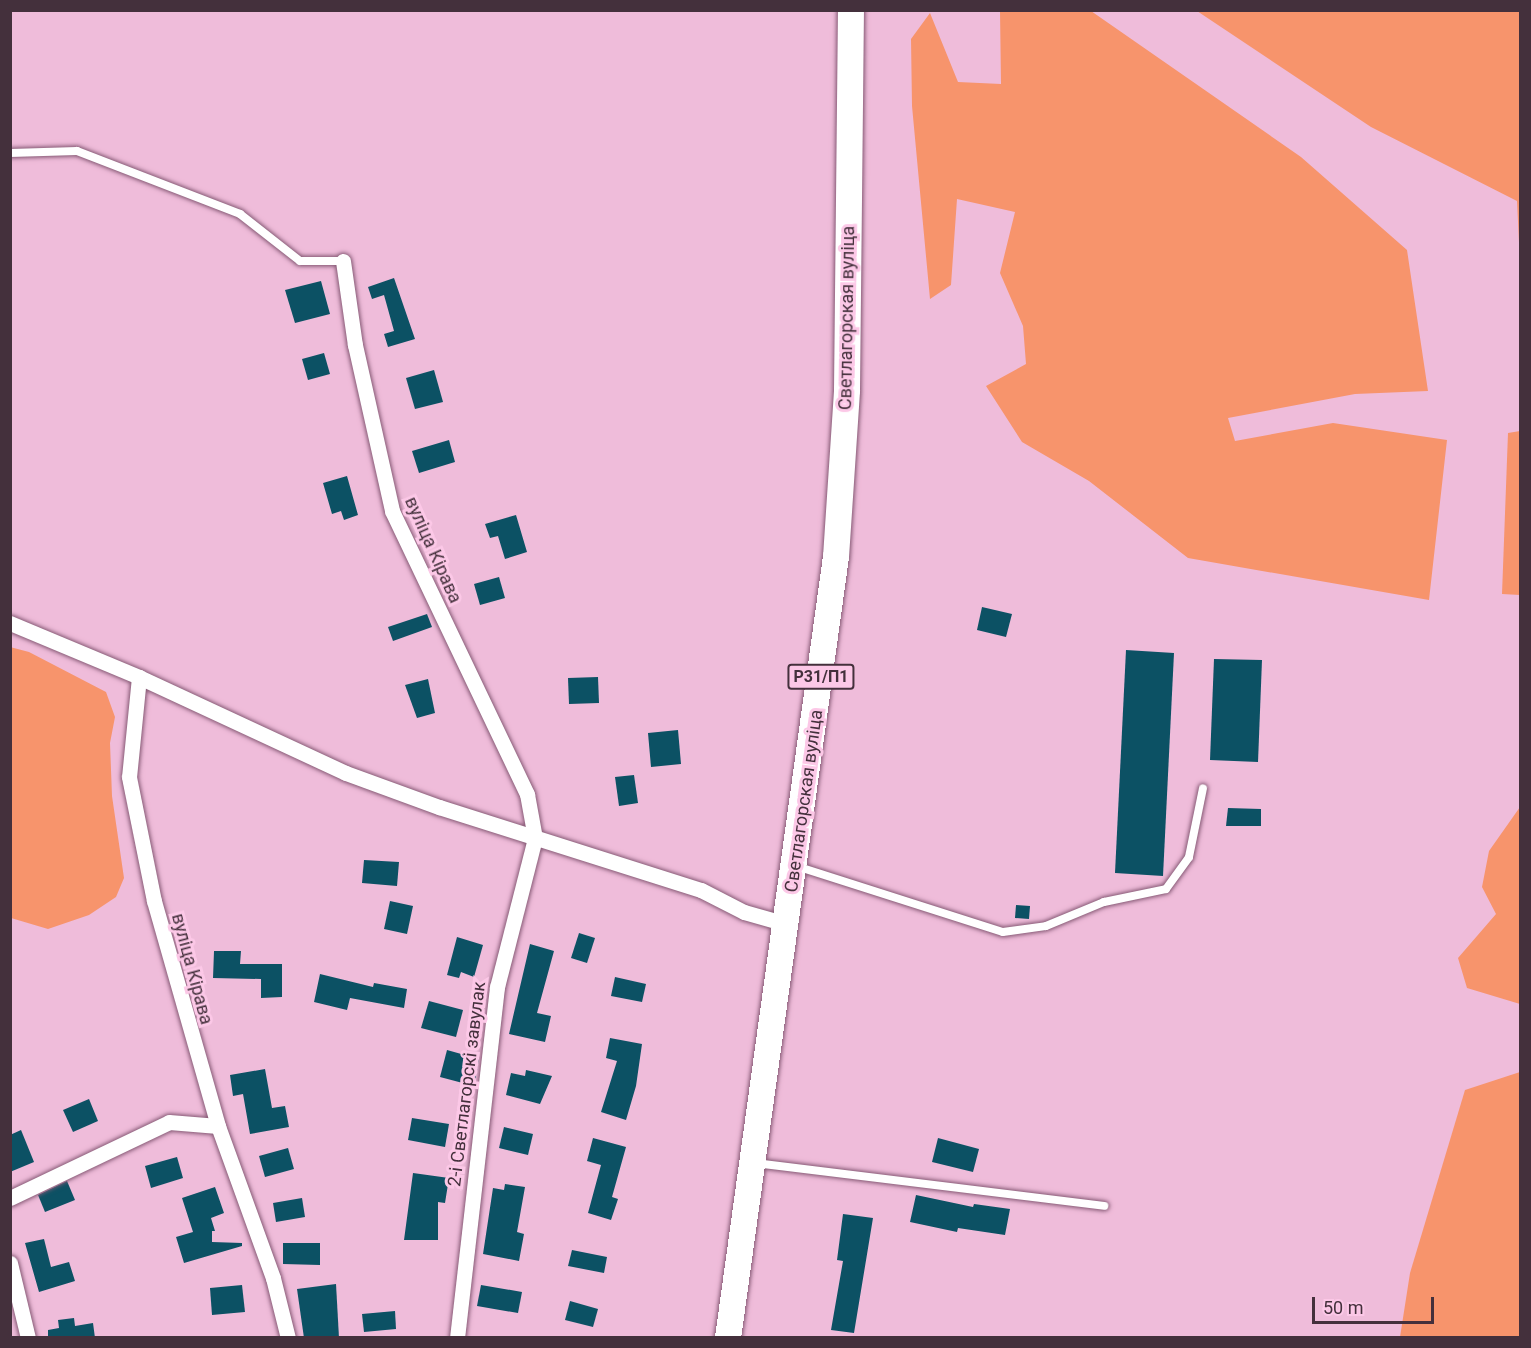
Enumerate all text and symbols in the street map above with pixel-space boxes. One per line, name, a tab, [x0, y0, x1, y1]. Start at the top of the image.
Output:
street label: Светлагорская вуліца	[835, 226, 859, 410]
street label: вуліца Кірава	[400, 494, 466, 606]
road number: Р31/П1	[786, 664, 856, 690]
street label: Светлагорская вуліца	[780, 708, 828, 894]
street label: вуліца Кірава	[167, 911, 217, 1027]
street label: 2-і Светлагорскі завулак	[444, 980, 490, 1188]
scale bar	[1315, 1285, 1436, 1323]
text: 50 m	[1323, 1297, 1363, 1318]

